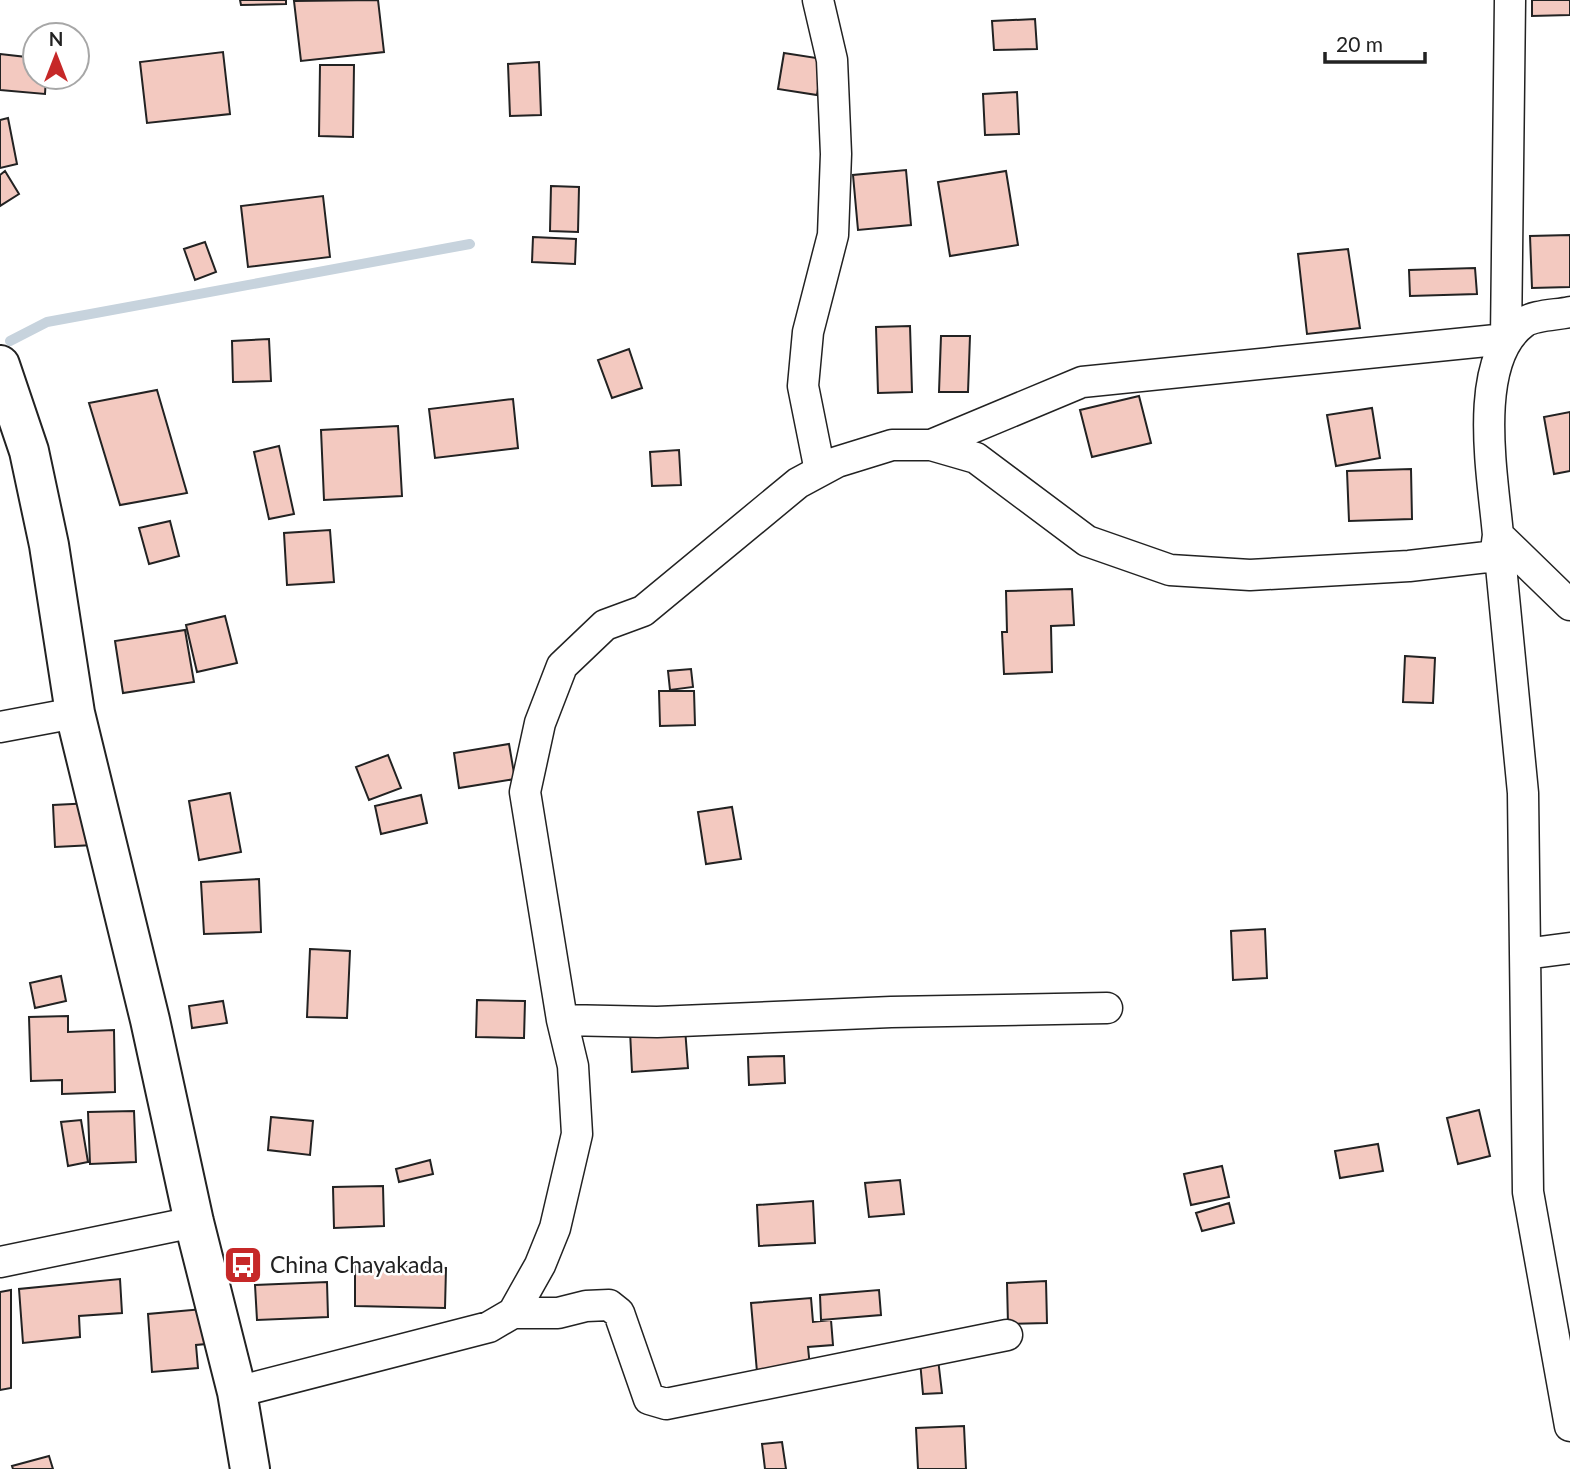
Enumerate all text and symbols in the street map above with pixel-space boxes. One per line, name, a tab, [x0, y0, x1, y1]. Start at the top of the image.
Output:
north arrow	[21, 21, 91, 91]
scale bar	[1325, 21, 1425, 65]
text: N	[49, 27, 63, 50]
text: 20 m	[1336, 31, 1383, 56]
bus stop icon: China Chayakada	[222, 1244, 264, 1286]
place label: China Chayakada	[270, 1250, 444, 1278]

